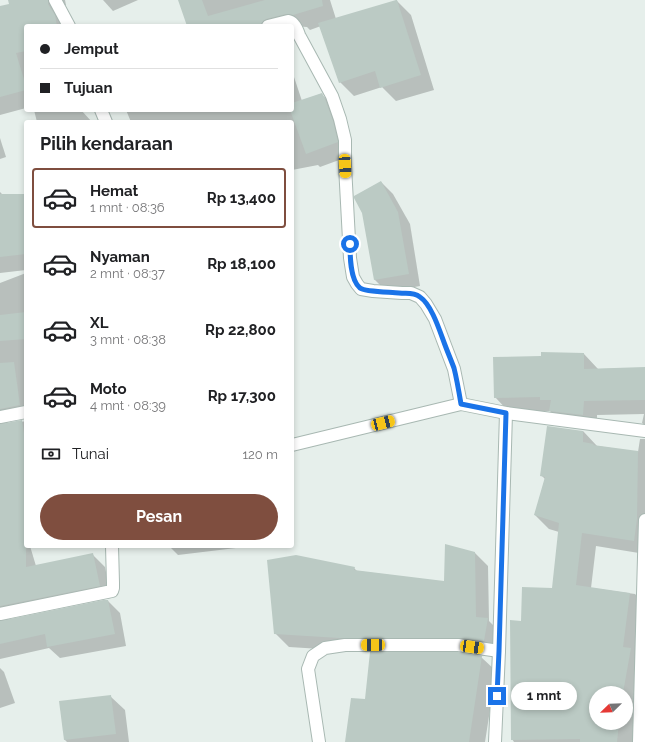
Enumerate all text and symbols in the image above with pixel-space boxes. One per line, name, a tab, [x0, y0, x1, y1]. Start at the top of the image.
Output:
text: Jemput	[64, 40, 119, 58]
text: Tujuan	[64, 79, 113, 97]
text: Pilih kendaraan	[40, 133, 173, 154]
car	[338, 154, 352, 178]
icon: car	[42, 180, 78, 216]
text: Hemat	[90, 182, 138, 200]
text: Rp 13,400	[207, 189, 276, 207]
text: 1 mnt · 08:36	[90, 200, 165, 215]
route start	[341, 235, 359, 253]
icon: car	[42, 246, 78, 282]
text: Nyaman	[90, 248, 150, 266]
text: Rp 18,100	[207, 255, 276, 273]
text: 2 mnt · 08:37	[90, 266, 165, 281]
icon: car	[42, 312, 78, 348]
text: XL	[90, 314, 108, 332]
text: Rp 22,800	[205, 321, 276, 339]
text: 3 mnt · 08:38	[90, 332, 166, 347]
icon: car	[42, 378, 78, 414]
text: Moto	[90, 380, 127, 398]
text: Rp 17,300	[208, 387, 276, 405]
text: 4 mnt · 08:39	[90, 398, 166, 413]
car	[370, 414, 396, 432]
icon: cash	[40, 443, 62, 465]
text: Tunai	[72, 445, 109, 463]
text: 120 m	[242, 447, 278, 462]
button: Pesan	[40, 494, 278, 540]
car	[361, 639, 385, 651]
car	[459, 639, 485, 655]
callout: 1 mnt	[511, 682, 577, 710]
north arrow	[589, 686, 633, 730]
map controls	[589, 686, 633, 730]
route end	[488, 687, 506, 705]
text: 1 mnt	[527, 688, 561, 703]

